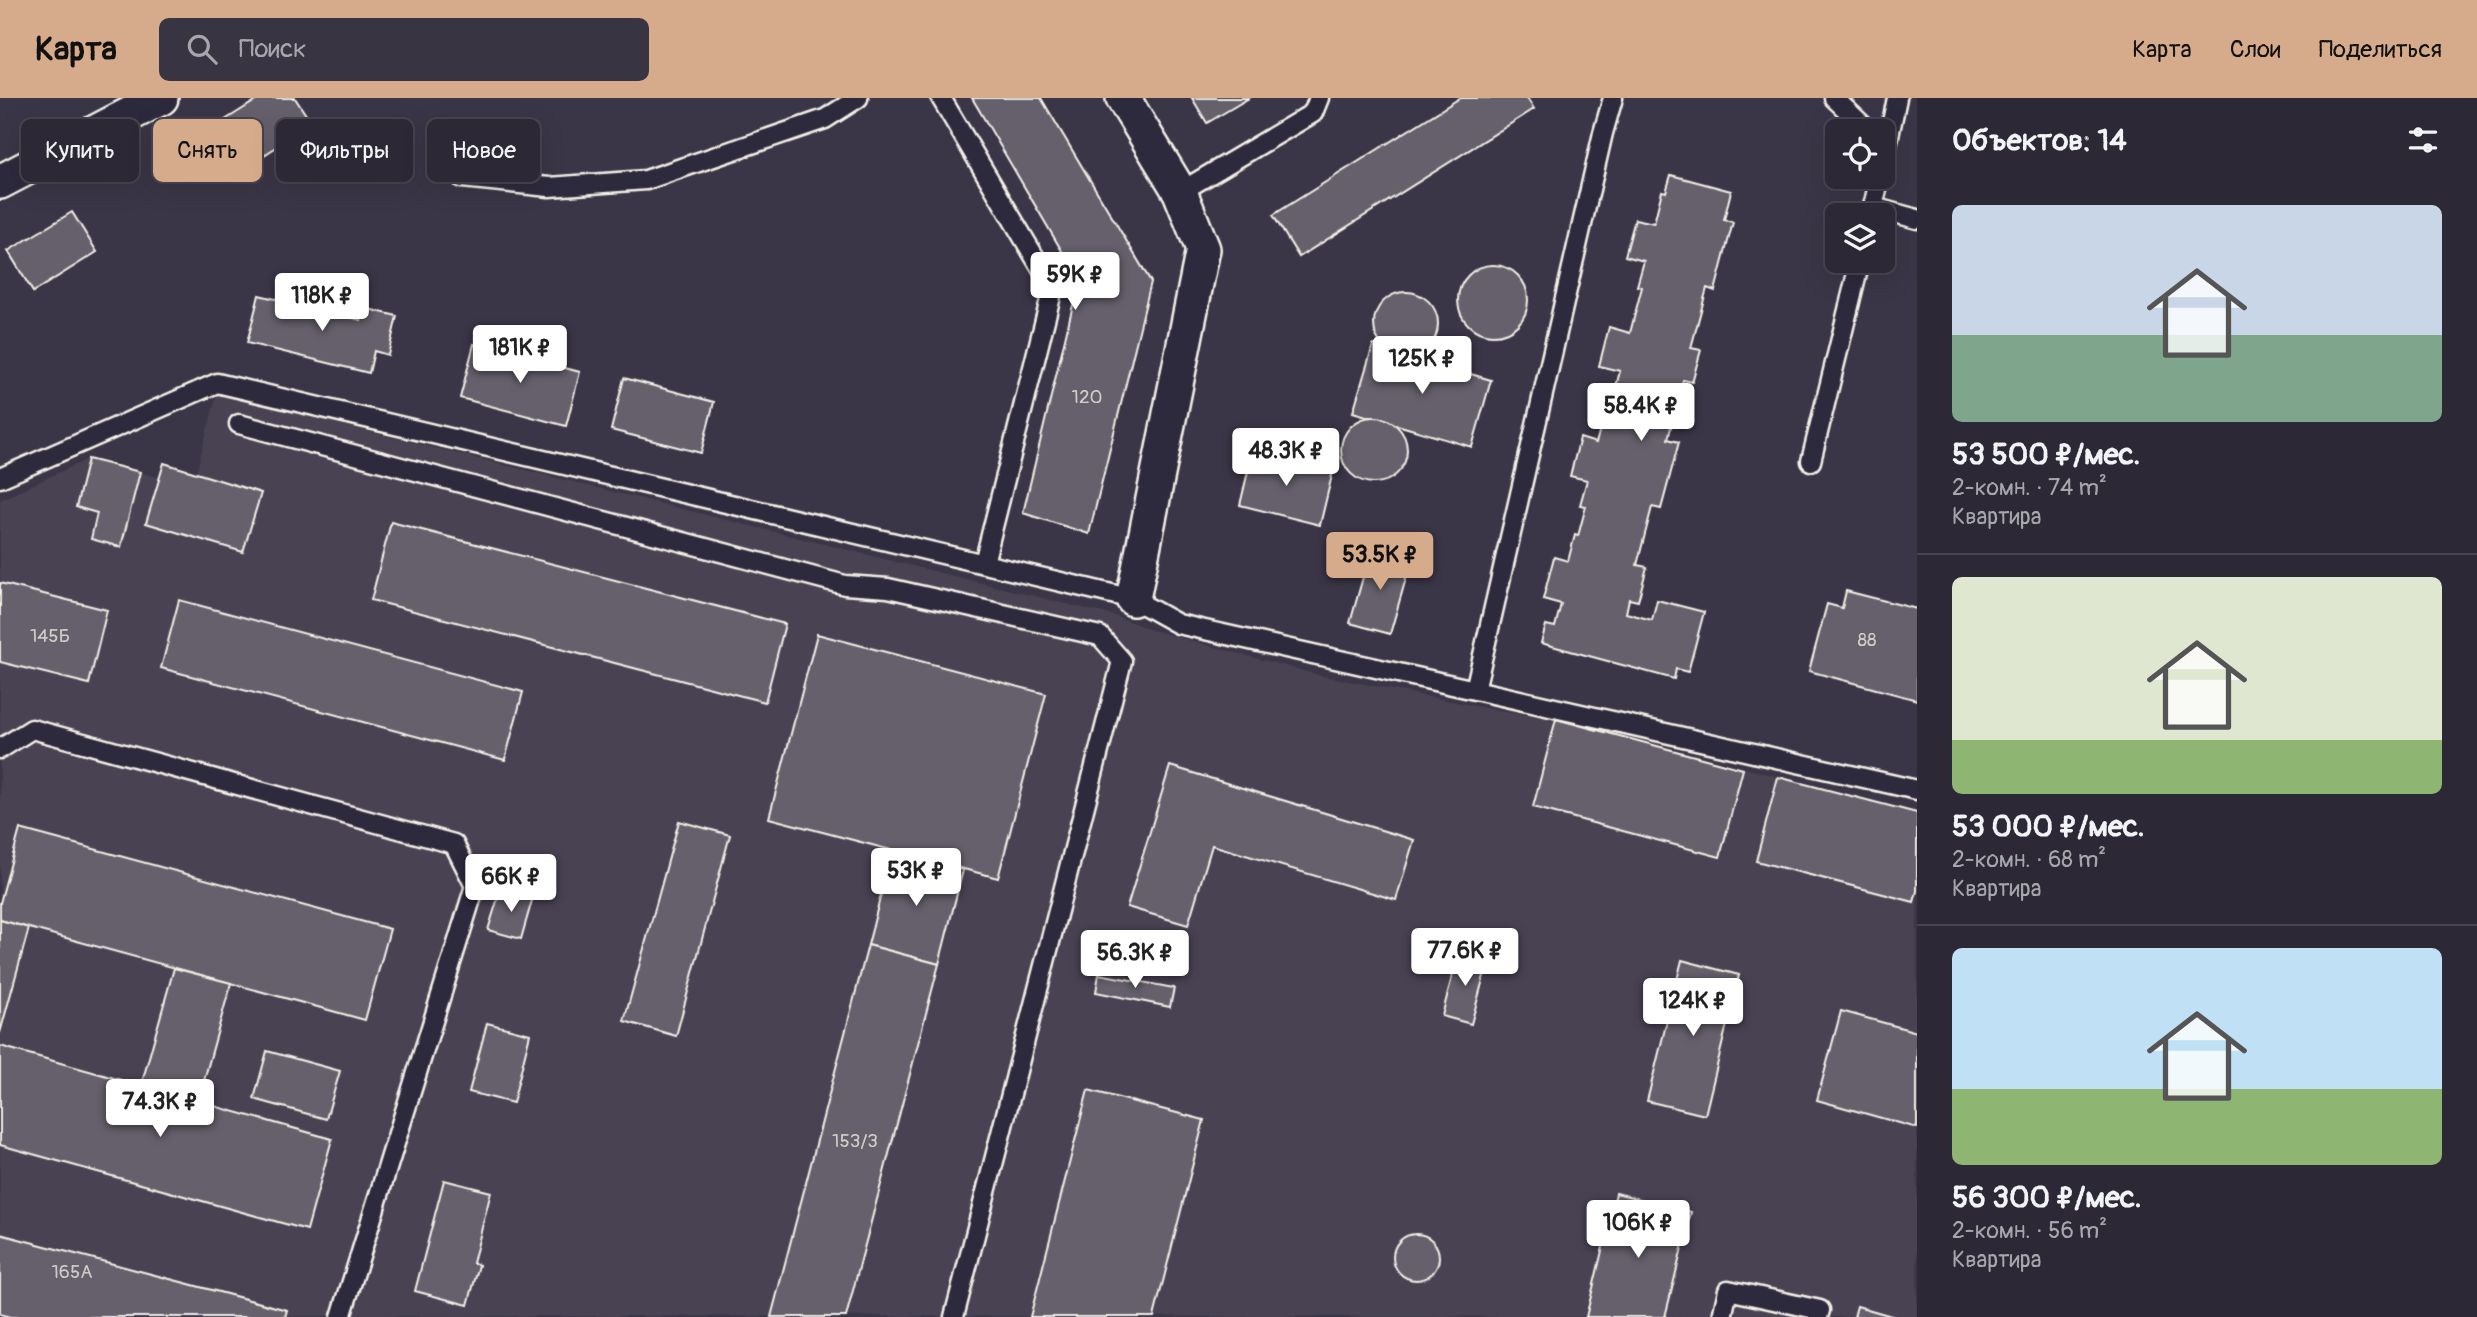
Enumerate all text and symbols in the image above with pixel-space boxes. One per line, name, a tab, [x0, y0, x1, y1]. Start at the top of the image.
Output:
search box	[159, 18, 649, 81]
text: Карта	[35, 29, 117, 70]
icon: search	[183, 30, 221, 68]
text: Поиск	[239, 33, 307, 65]
text: Карта	[2132, 35, 2192, 64]
text: Слои	[2230, 35, 2281, 64]
text: Поделиться	[2319, 35, 2442, 64]
chip: Купить	[21, 119, 139, 182]
chip: Снять	[153, 119, 262, 182]
chip: Фильтры	[276, 119, 413, 182]
chip: Новое	[427, 119, 540, 182]
map controls	[1825, 119, 1895, 273]
button: locate	[1825, 119, 1895, 189]
icon: filters	[2404, 121, 2442, 159]
text: Объектов: 14	[1952, 122, 2127, 159]
button: layers	[1825, 203, 1895, 273]
icon: home	[2134, 250, 2260, 376]
pin: 59K ₽	[1026, 252, 1124, 312]
text: 59K ₽	[1047, 260, 1103, 289]
pin: 118K ₽	[265, 274, 379, 333]
text: 118K ₽	[291, 281, 353, 310]
pin: 181K ₽	[463, 326, 577, 385]
text: 181K ₽	[489, 333, 551, 362]
pin: 125K ₽	[1365, 336, 1479, 396]
text: 125K ₽	[1389, 344, 1455, 373]
pin: 58.4K ₽	[1576, 384, 1706, 443]
house number: 120	[1071, 385, 1103, 409]
text: 58.4K ₽	[1603, 391, 1679, 420]
pin: 48.3K ₽	[1221, 428, 1351, 488]
text: 48.3K ₽	[1248, 436, 1324, 465]
text: 53 500 ₽/мес.	[1952, 436, 2140, 473]
text: 2-комн. · 74 m²	[1952, 473, 2107, 502]
text: Квартира	[1952, 502, 2041, 531]
pin: 53.5K ₽	[1315, 532, 1445, 592]
text: 53.5K ₽	[1342, 540, 1418, 569]
icon: home	[2134, 622, 2260, 748]
house number: 145Б	[30, 624, 70, 648]
house number: 88	[1857, 628, 1877, 652]
text: 53 000 ₽/мес.	[1952, 808, 2145, 845]
text: 2-комн. · 68 m²	[1952, 845, 2106, 874]
pin: 53K ₽	[867, 848, 965, 908]
pin: 66K ₽	[462, 854, 560, 914]
text: 53K ₽	[887, 856, 945, 885]
text: 66K ₽	[481, 862, 541, 891]
text: Квартира	[1952, 874, 2041, 903]
pin: 77.6K ₽	[1400, 928, 1530, 988]
pin: 56.3K ₽	[1070, 930, 1200, 990]
text: 77.6K ₽	[1427, 936, 1503, 965]
text: 56.3K ₽	[1097, 938, 1173, 967]
pin: 124K ₽	[1636, 978, 1750, 1038]
text: 124K ₽	[1659, 986, 1727, 1015]
icon: home	[2134, 993, 2260, 1119]
pin: 74.3K ₽	[95, 1080, 225, 1139]
text: 74.3K ₽	[122, 1087, 198, 1116]
house number: 153/3	[832, 1129, 878, 1153]
text: 56 300 ₽/мес.	[1952, 1179, 2142, 1216]
pin: 106K ₽	[1581, 1200, 1695, 1260]
text: 106K ₽	[1603, 1208, 1673, 1237]
text: 2-комн. · 56 m²	[1952, 1216, 2107, 1245]
text: Квартира	[1952, 1245, 2041, 1274]
house number: 165А	[51, 1260, 93, 1284]

